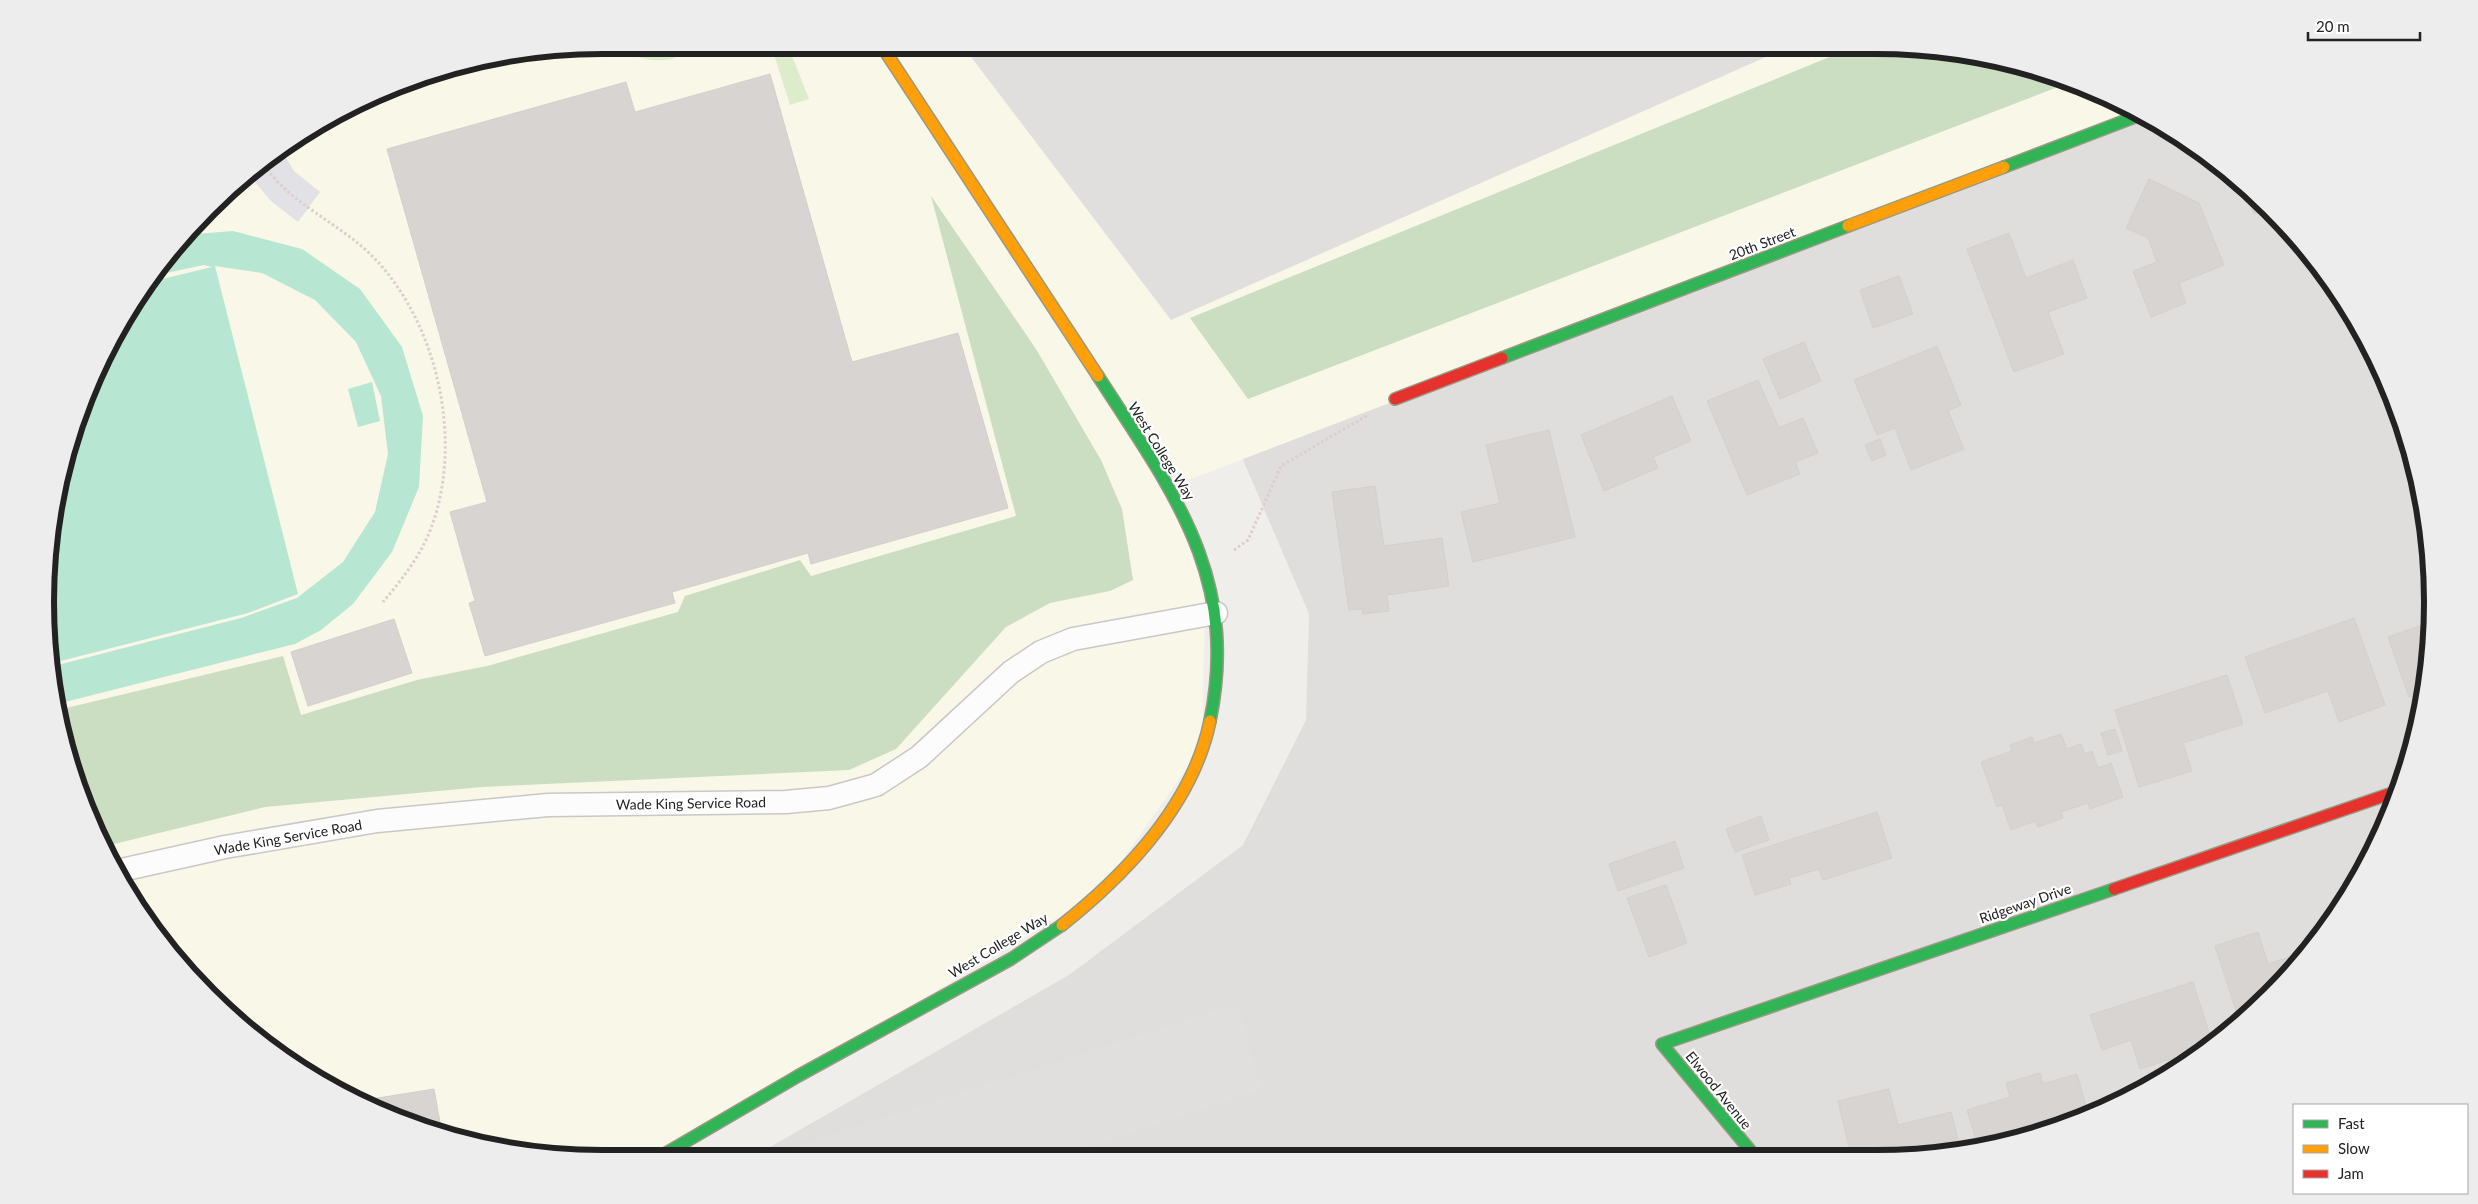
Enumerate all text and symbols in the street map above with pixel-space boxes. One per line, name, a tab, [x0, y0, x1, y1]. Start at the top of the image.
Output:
scale bar	[2308, 10, 2420, 42]
text: 20 m	[2316, 17, 2350, 35]
street label: 20th Street	[1726, 223, 1798, 263]
street label: West College Way	[1125, 399, 1199, 504]
street label: Wade King Service Road	[616, 793, 766, 813]
street label: Wade King Service Road	[213, 816, 363, 858]
street label: Ridgeway Drive	[1977, 879, 2073, 927]
street label: West College Way	[945, 908, 1051, 981]
street label: Elwood Avenue	[1682, 1048, 1756, 1132]
legend	[2293, 1104, 2468, 1194]
text: Fast	[2338, 1114, 2365, 1132]
text: Slow	[2338, 1139, 2370, 1157]
text: Jam	[2338, 1164, 2364, 1182]

